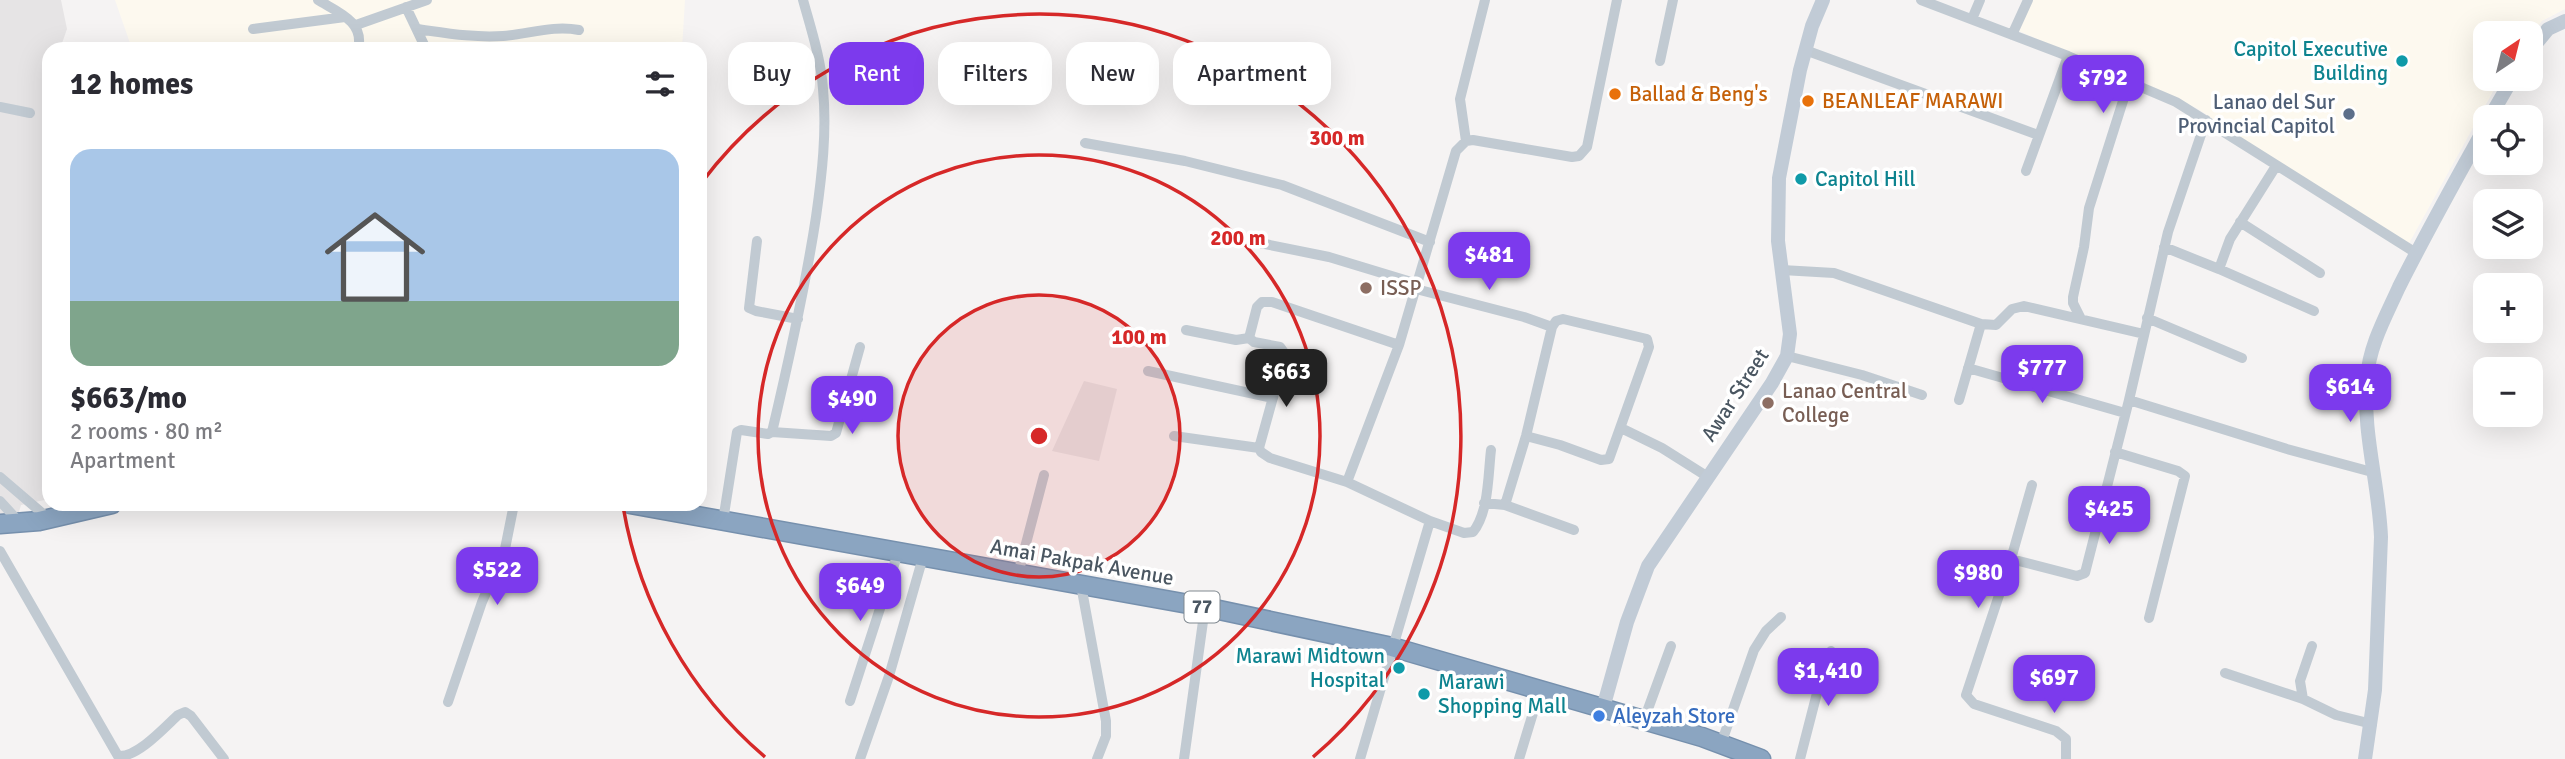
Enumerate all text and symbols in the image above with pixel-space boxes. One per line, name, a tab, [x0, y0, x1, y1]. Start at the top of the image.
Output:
north arrow	[2473, 21, 2543, 91]
map controls	[2473, 21, 2543, 427]
place label: Capitol Executive Building	[2233, 36, 2388, 86]
chip: Buy	[728, 42, 815, 105]
chip: Rent	[829, 42, 924, 105]
chip: Filters	[938, 42, 1052, 105]
chip: New	[1066, 42, 1159, 105]
chip: Apartment	[1173, 42, 1331, 105]
marker: Capitol Executive Building	[2394, 53, 2410, 69]
pin: $792	[2062, 55, 2144, 115]
text: $792	[2078, 63, 2128, 92]
icon: filters	[641, 65, 679, 103]
text: 12 homes	[70, 66, 193, 103]
place label: Ballad & Beng's	[1629, 81, 1768, 107]
marker: Ballad & Beng's	[1607, 86, 1623, 102]
place label: BEANLEAF MARAWI	[1822, 88, 2003, 114]
place label: Lanao del Sur Provincial Capitol	[2178, 89, 2335, 139]
marker: BEANLEAF MARAWI	[1800, 93, 1816, 109]
button: locate	[2473, 105, 2543, 175]
marker: Lanao del Sur Provincial Capitol	[2341, 106, 2357, 122]
text: 300 m	[1309, 125, 1365, 151]
place label: Capitol Hill	[1815, 166, 1916, 192]
marker: Capitol Hill	[1793, 171, 1809, 187]
button: layers	[2473, 189, 2543, 259]
icon: home	[312, 194, 438, 320]
text: 200 m	[1210, 225, 1266, 251]
pin: $481	[1448, 232, 1530, 292]
text: $481	[1464, 240, 1514, 269]
button: +	[2473, 273, 2543, 343]
place label: ISSP	[1380, 275, 1421, 301]
marker: ISSP	[1358, 280, 1374, 296]
text: 100 m	[1111, 324, 1167, 350]
street label: Awar Street	[1695, 344, 1775, 446]
pin: $777	[2001, 346, 2083, 405]
pin: $663	[1245, 350, 1327, 409]
text: $777	[2017, 353, 2067, 382]
text: $663	[1261, 357, 1311, 386]
button: −	[2473, 357, 2543, 427]
pin: $614	[2309, 364, 2391, 424]
text: $614	[2325, 372, 2375, 401]
pin: $490	[811, 376, 893, 436]
place label: Lanao Central College	[1782, 378, 1907, 428]
text: $663/mo	[70, 380, 187, 417]
text: $490	[827, 384, 877, 413]
marker: Lanao Central College	[1760, 395, 1776, 411]
text: 2 rooms · 80 m²	[70, 417, 223, 446]
centre of rings	[1027, 424, 1051, 448]
text: Apartment	[70, 446, 175, 475]
pin: $425	[2068, 486, 2150, 546]
text: $425	[2084, 494, 2134, 523]
street label: Amai Pakpak Avenue	[988, 533, 1176, 591]
pin: $522	[456, 548, 538, 607]
pin: $980	[1937, 550, 2019, 610]
text: $522	[472, 555, 522, 584]
text: $980	[1953, 558, 2003, 587]
pin: $649	[819, 564, 901, 623]
text: $649	[835, 571, 885, 600]
road number: 77	[1184, 592, 1220, 622]
place label: Marawi Midtown Hospital	[1235, 643, 1385, 693]
pin: $1,410	[1771, 648, 1885, 708]
text: $1,410	[1794, 656, 1862, 685]
pin: $697	[2013, 656, 2095, 715]
marker: Marawi Midtown Hospital	[1391, 660, 1407, 676]
text: $697	[2029, 663, 2079, 692]
place label: Marawi Shopping Mall	[1438, 669, 1567, 719]
marker: Marawi Shopping Mall	[1416, 686, 1432, 702]
place label: Aleyzah Store	[1613, 703, 1735, 729]
marker: Aleyzah Store	[1591, 708, 1607, 724]

